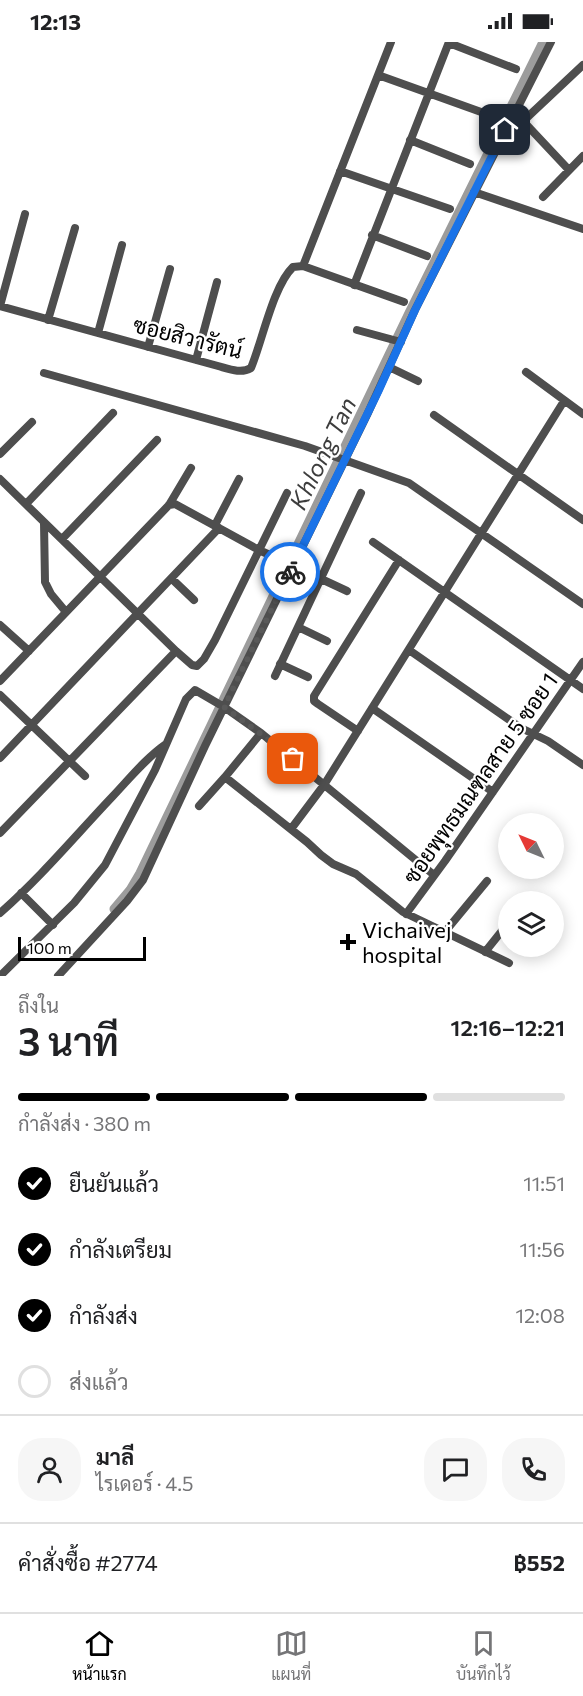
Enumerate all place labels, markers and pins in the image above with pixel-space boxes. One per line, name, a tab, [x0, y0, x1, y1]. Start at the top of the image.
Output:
pin	[479, 104, 530, 155]
pin	[267, 733, 318, 784]
place label: Vichaivej hospital	[362, 916, 452, 968]
marker: Vichaivej hospital	[339, 933, 357, 951]

